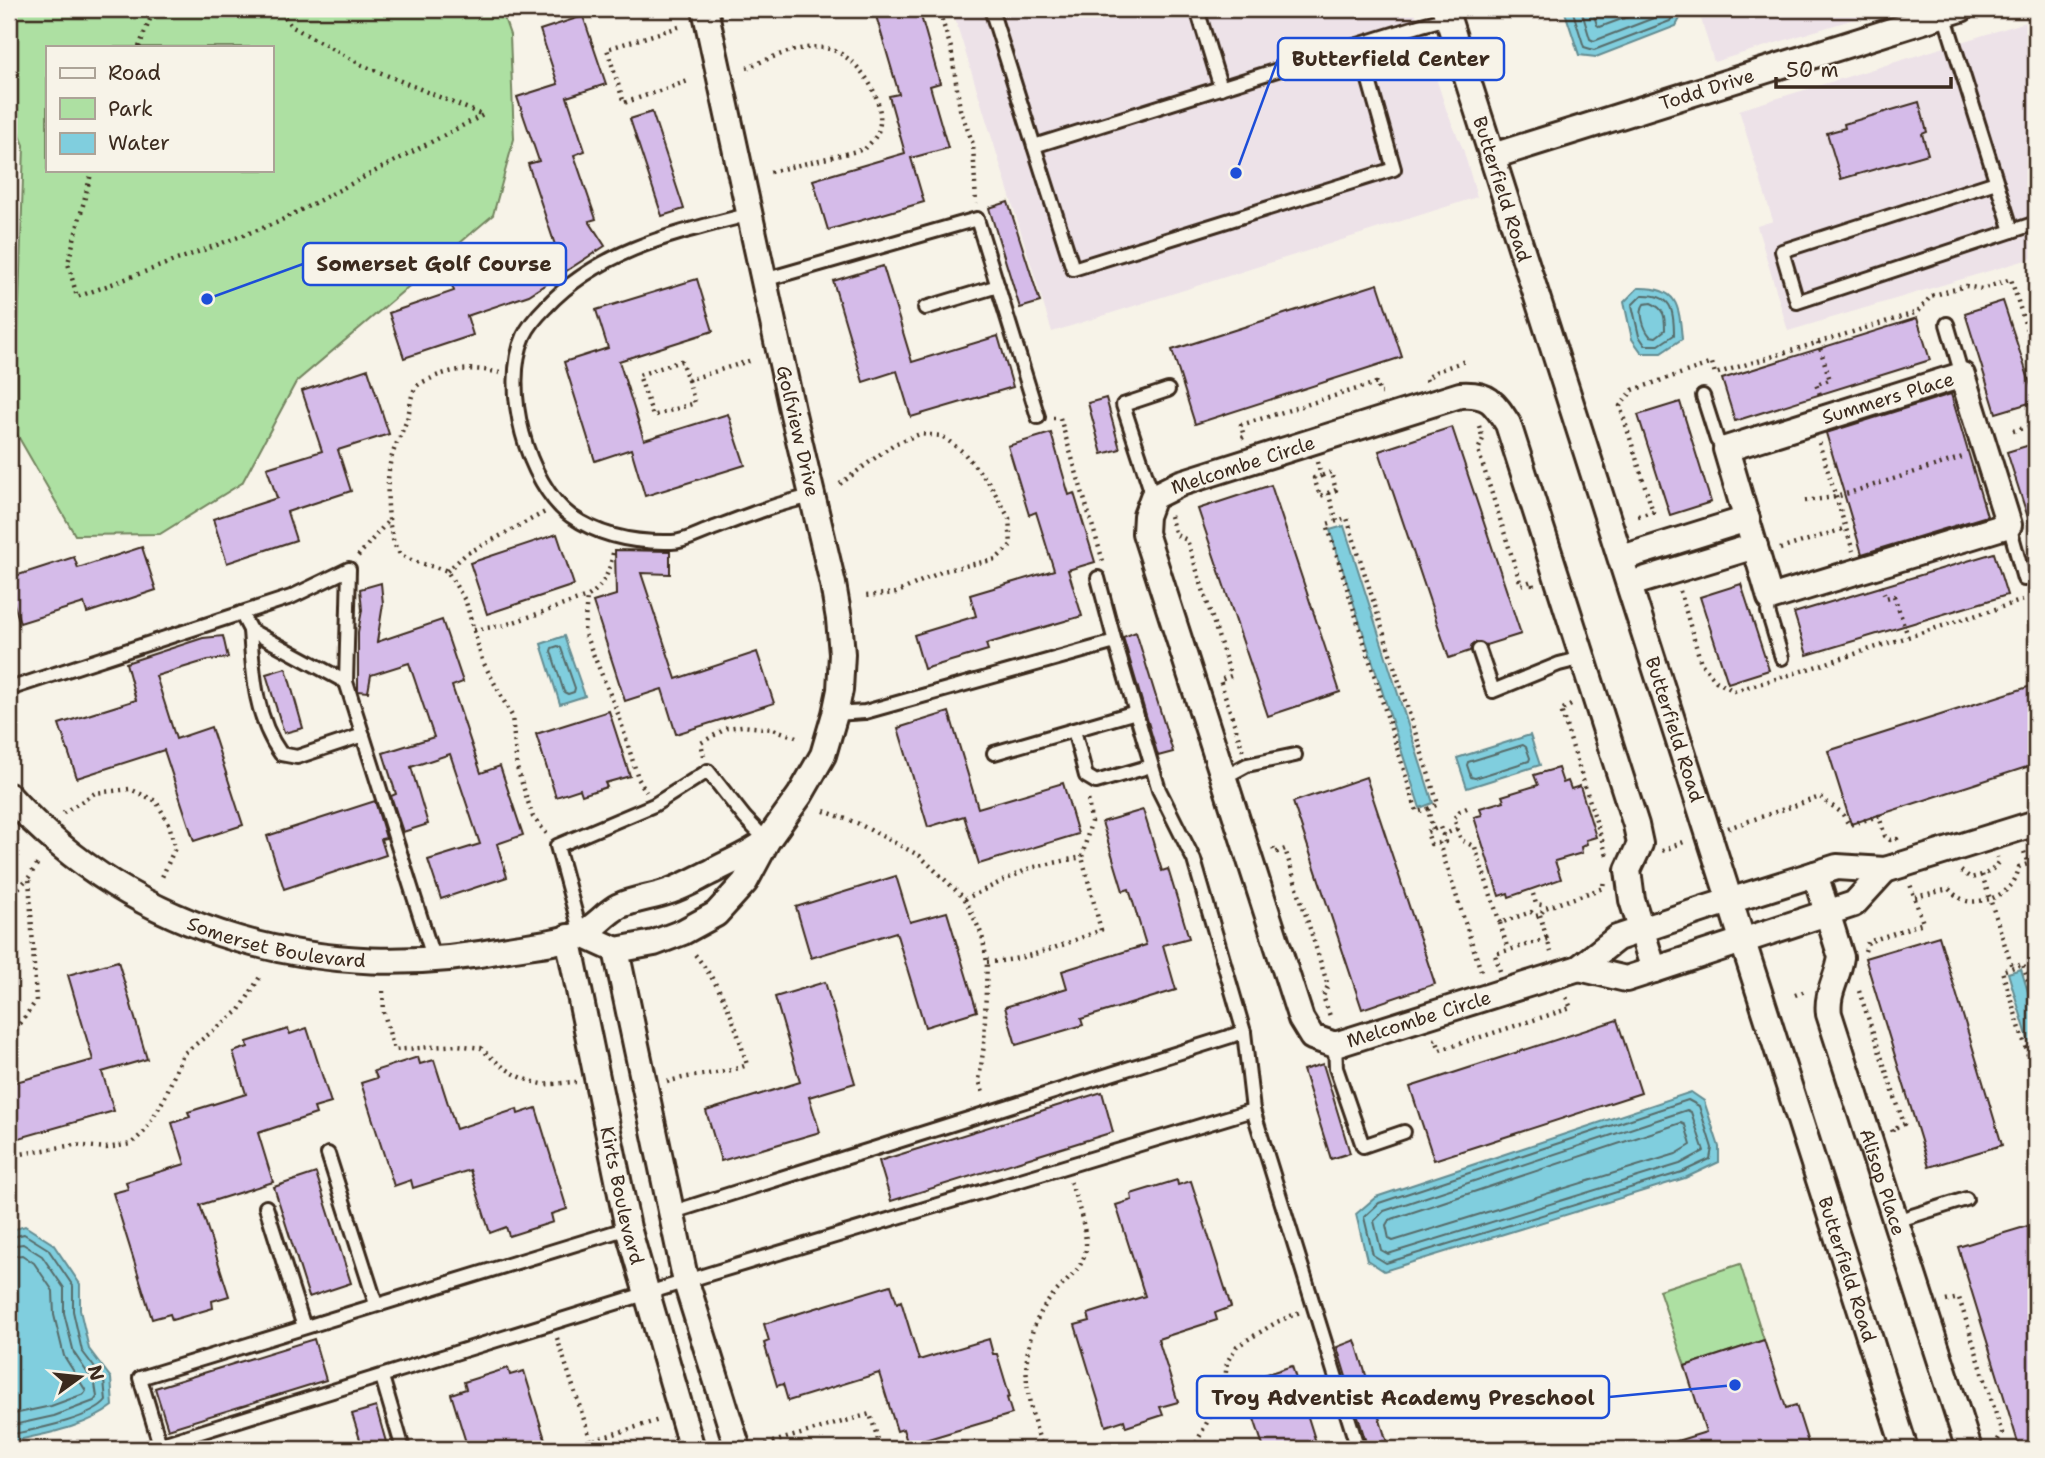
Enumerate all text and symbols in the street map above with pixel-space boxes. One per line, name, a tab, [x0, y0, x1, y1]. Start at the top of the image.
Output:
callout: Butterfield Center	[1278, 38, 1504, 80]
text: Butterfield Center	[1292, 45, 1490, 73]
legend	[46, 46, 273, 172]
scale bar	[1776, 46, 1951, 90]
text: 50 m	[1786, 56, 1839, 84]
text: Road	[108, 59, 161, 87]
street label: Todd Drive	[1656, 62, 1757, 116]
text: Park	[108, 95, 153, 123]
street label: Butterfield Road	[1468, 113, 1537, 265]
text: Water	[108, 129, 170, 157]
callout: Somerset Golf Course	[303, 243, 566, 285]
text: Somerset Golf Course	[316, 250, 552, 278]
street label: Golfview Drive	[771, 363, 825, 499]
street label: Summers Place	[1819, 366, 1957, 430]
street label: Melcombe Circle	[1168, 430, 1318, 500]
street label: Butterfield Road	[1640, 653, 1710, 805]
street label: Somerset Boulevard	[184, 910, 366, 973]
street label: Melcombe Circle	[1343, 984, 1494, 1053]
street label: Kirts Boulevard	[595, 1124, 650, 1267]
street label: Alisop Place	[1854, 1125, 1912, 1238]
street label: Butterfield Road	[1813, 1193, 1883, 1345]
north arrow	[46, 1342, 116, 1412]
text: N	[82, 1362, 110, 1383]
callout: Troy Adventist Academy Preschool	[1197, 1376, 1609, 1418]
text: Troy Adventist Academy Preschool	[1211, 1384, 1595, 1412]

